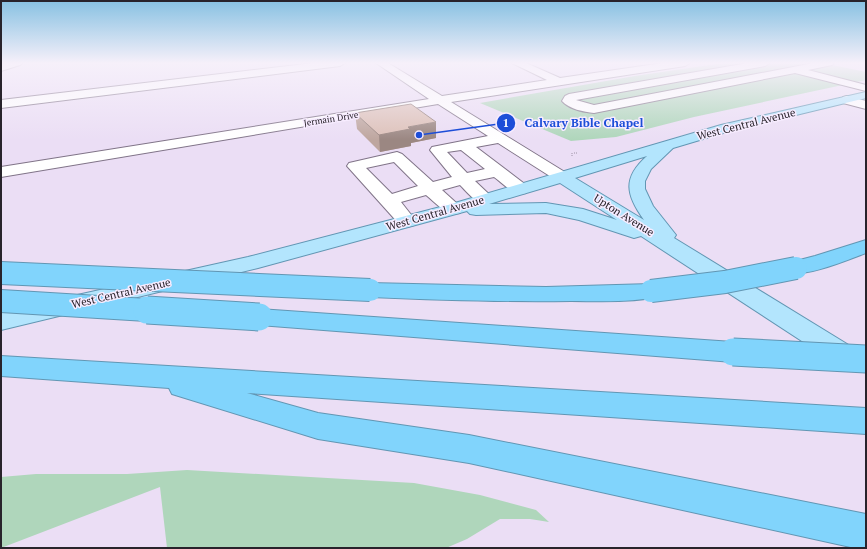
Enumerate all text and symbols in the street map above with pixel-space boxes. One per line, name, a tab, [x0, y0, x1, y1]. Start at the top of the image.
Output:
street label: West Central Avenue	[695, 105, 797, 143]
street label: Jermain Drive	[303, 109, 360, 129]
callout: Calvary Bible Chapel	[496, 111, 651, 135]
text: 1	[503, 115, 509, 130]
text: Calvary Bible Chapel	[525, 115, 643, 130]
street label: Upton Avenue	[591, 191, 657, 239]
street label: West Central Avenue	[384, 192, 486, 234]
street label: West Central Avenue	[70, 275, 172, 311]

